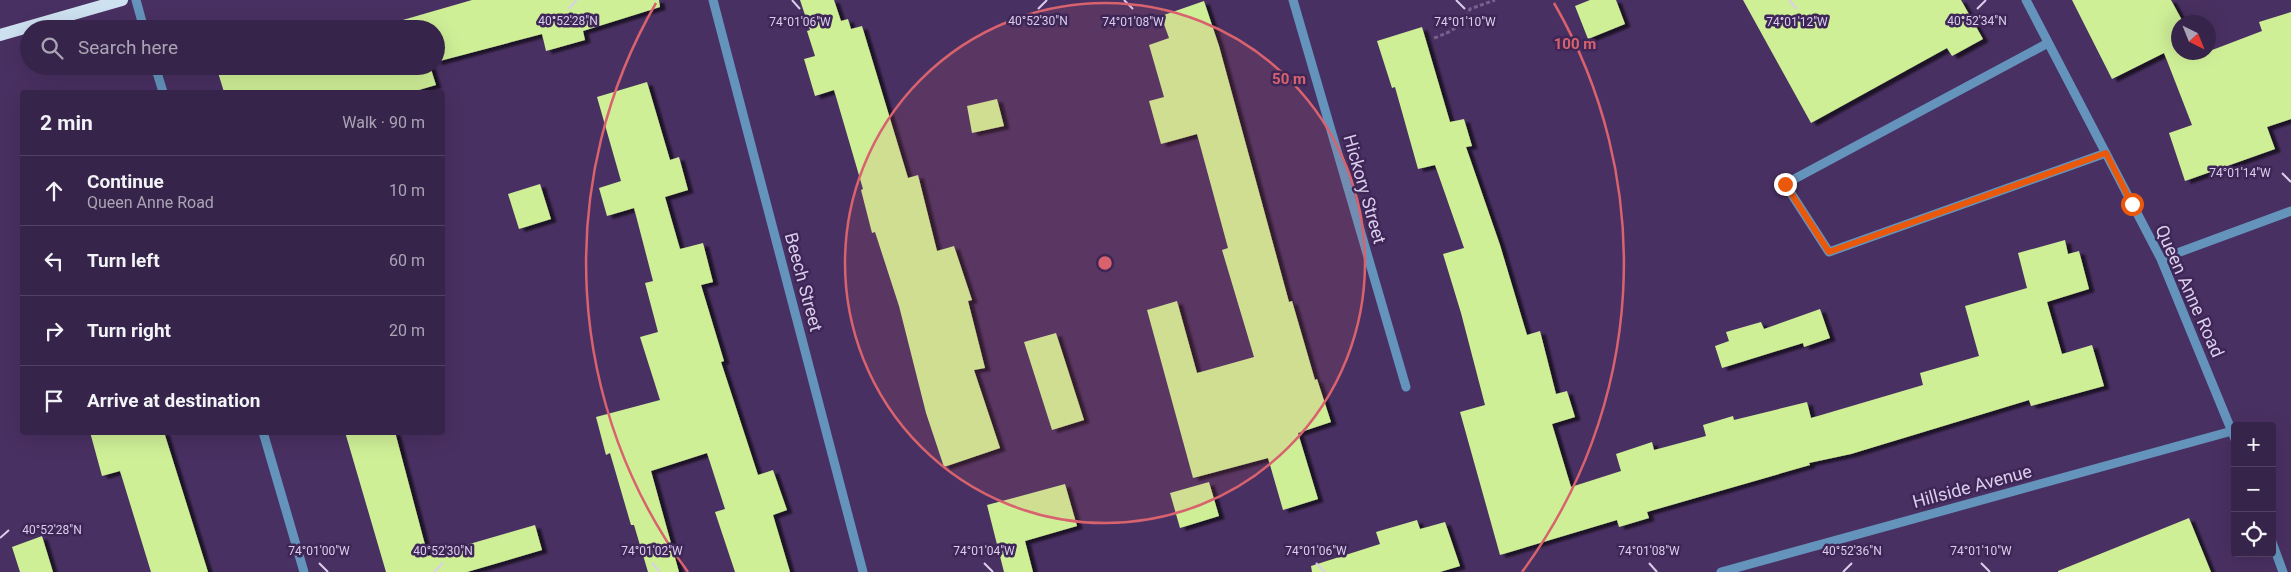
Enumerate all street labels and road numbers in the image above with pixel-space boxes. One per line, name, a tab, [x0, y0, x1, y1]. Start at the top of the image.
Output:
street label: Hickory Street	[1339, 132, 1391, 246]
street label: Queen Anne Road	[2151, 222, 2229, 360]
street label: Beech Street	[781, 230, 827, 334]
street label: Hillside Avenue	[1910, 460, 2034, 512]

